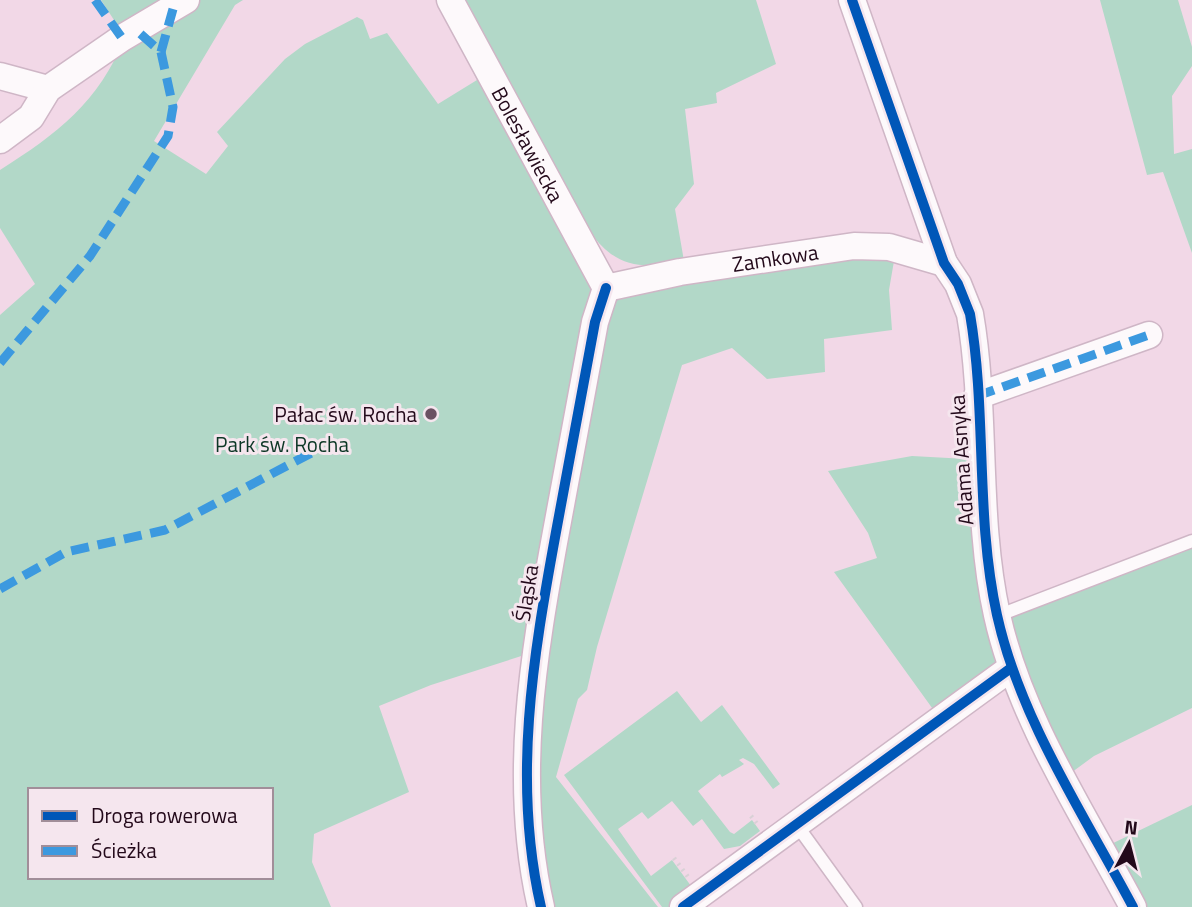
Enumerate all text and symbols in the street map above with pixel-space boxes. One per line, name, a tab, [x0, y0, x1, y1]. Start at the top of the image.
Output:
street label: Bolesławiecka	[484, 81, 573, 208]
street label: Zamkowa	[730, 235, 821, 280]
street label: Adama Asnyka	[940, 393, 982, 526]
place label: Pałac św. Rocha	[274, 398, 417, 430]
marker: Pałac św. Rocha	[423, 406, 439, 422]
park label: Park św. Rocha	[215, 428, 349, 460]
street label: Śląska	[506, 562, 546, 624]
legend	[28, 788, 273, 879]
text: Droga rowerowa	[91, 799, 238, 831]
north arrow	[1094, 809, 1164, 879]
text: N	[1123, 811, 1139, 842]
text: Ścieżka	[91, 834, 157, 866]

